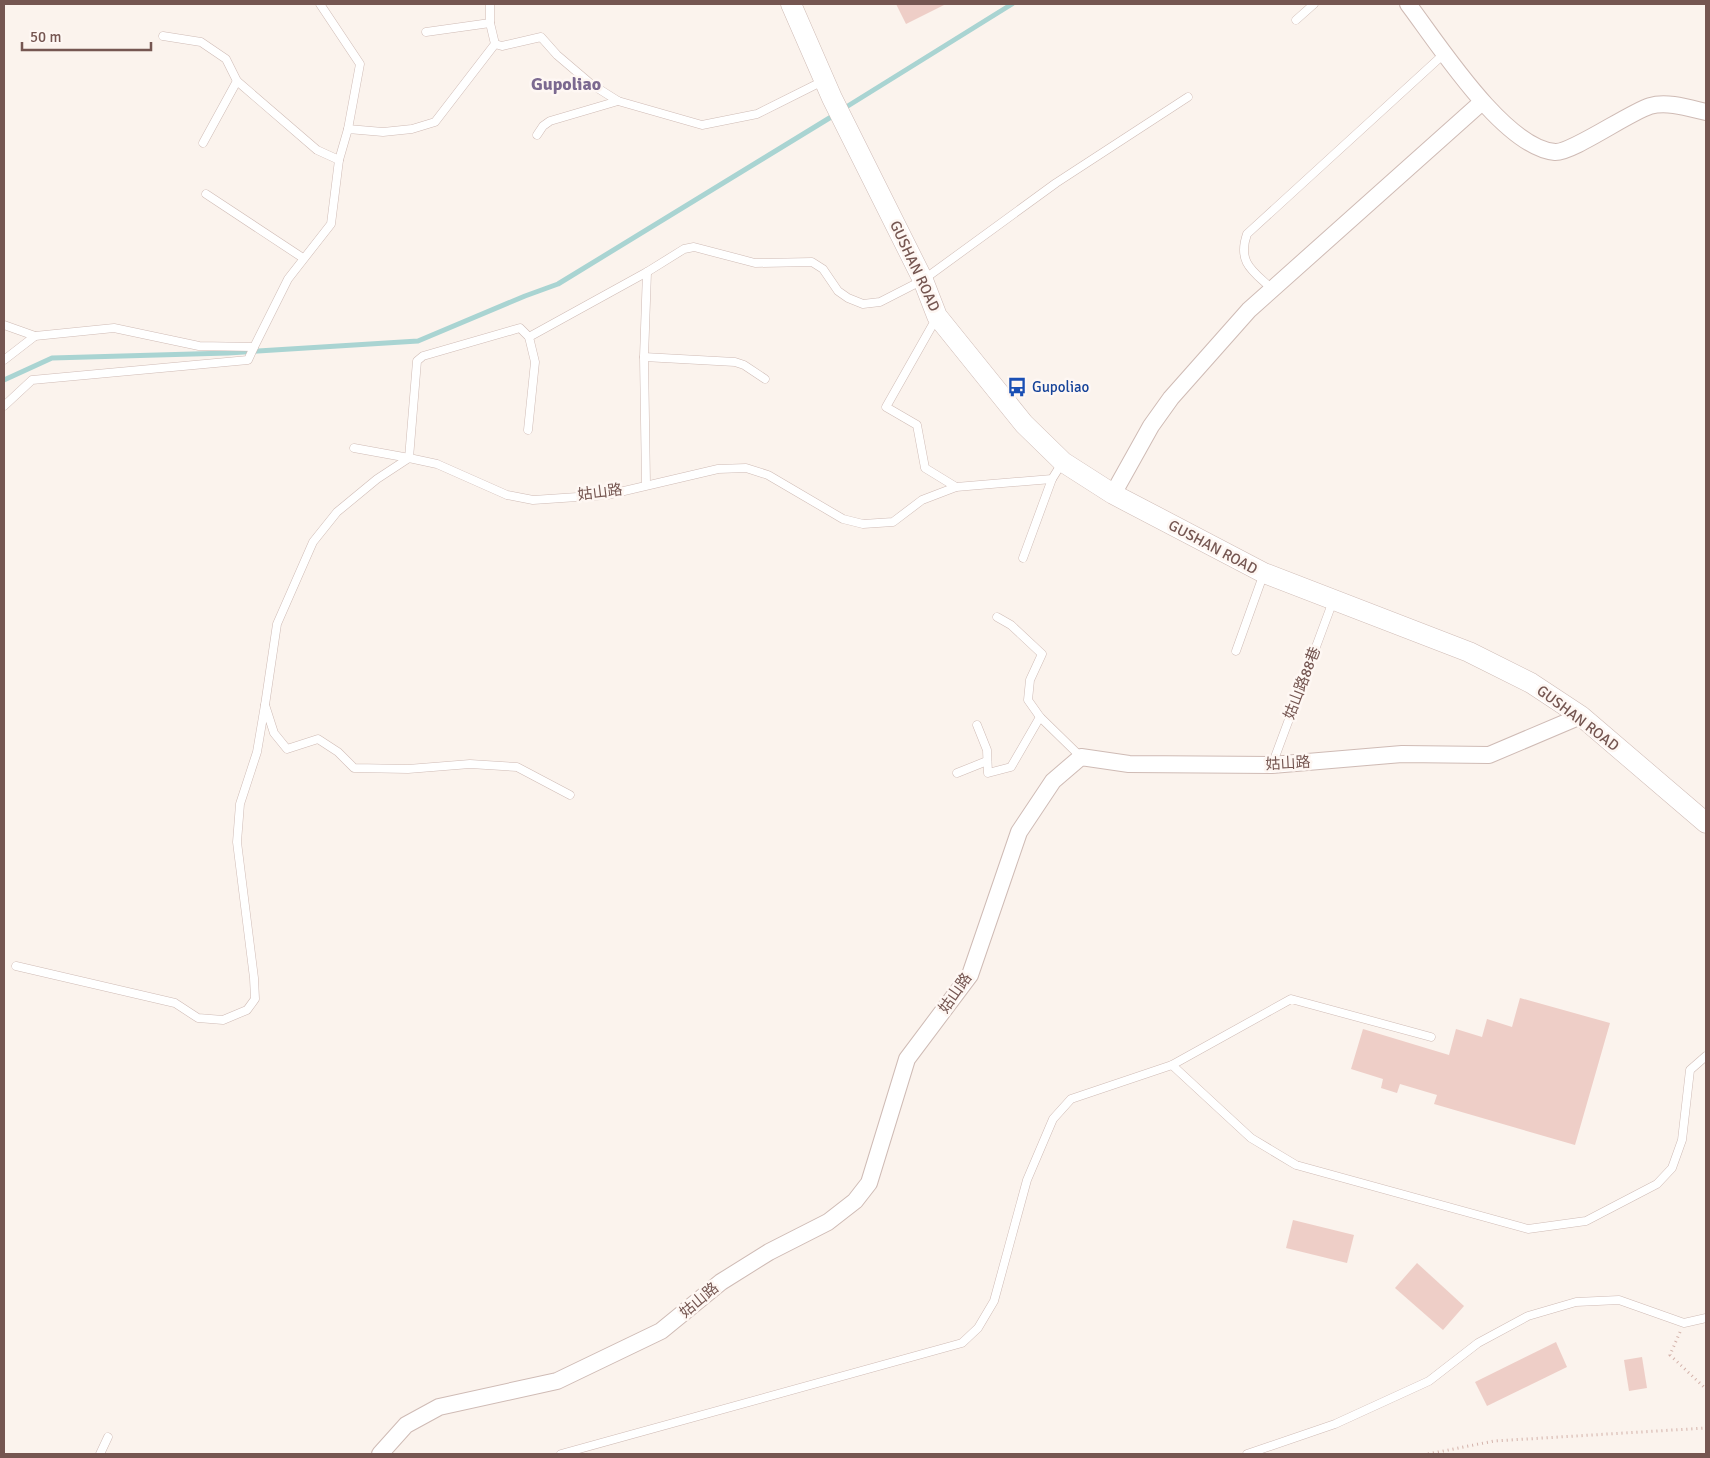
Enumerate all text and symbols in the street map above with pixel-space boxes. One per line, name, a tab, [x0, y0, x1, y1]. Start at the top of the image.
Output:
scale bar	[22, 20, 151, 52]
text: 50 m	[30, 28, 61, 46]
district label: Gupoliao	[531, 73, 601, 95]
street label: GUSHAN ROAD	[886, 218, 944, 314]
bus stop icon: Gupoliao	[1006, 376, 1028, 398]
place label: Gupoliao	[1032, 378, 1090, 396]
street label: 姑山路	[577, 480, 623, 504]
street label: GUSHAN ROAD	[1165, 516, 1261, 578]
street label: 姑山路88巷	[1280, 644, 1324, 722]
street label: GUSHAN ROAD	[1533, 681, 1623, 755]
street label: 姑山路	[1265, 753, 1311, 773]
street label: 姑山路	[935, 969, 975, 1017]
street label: 姑山路	[676, 1279, 722, 1321]

